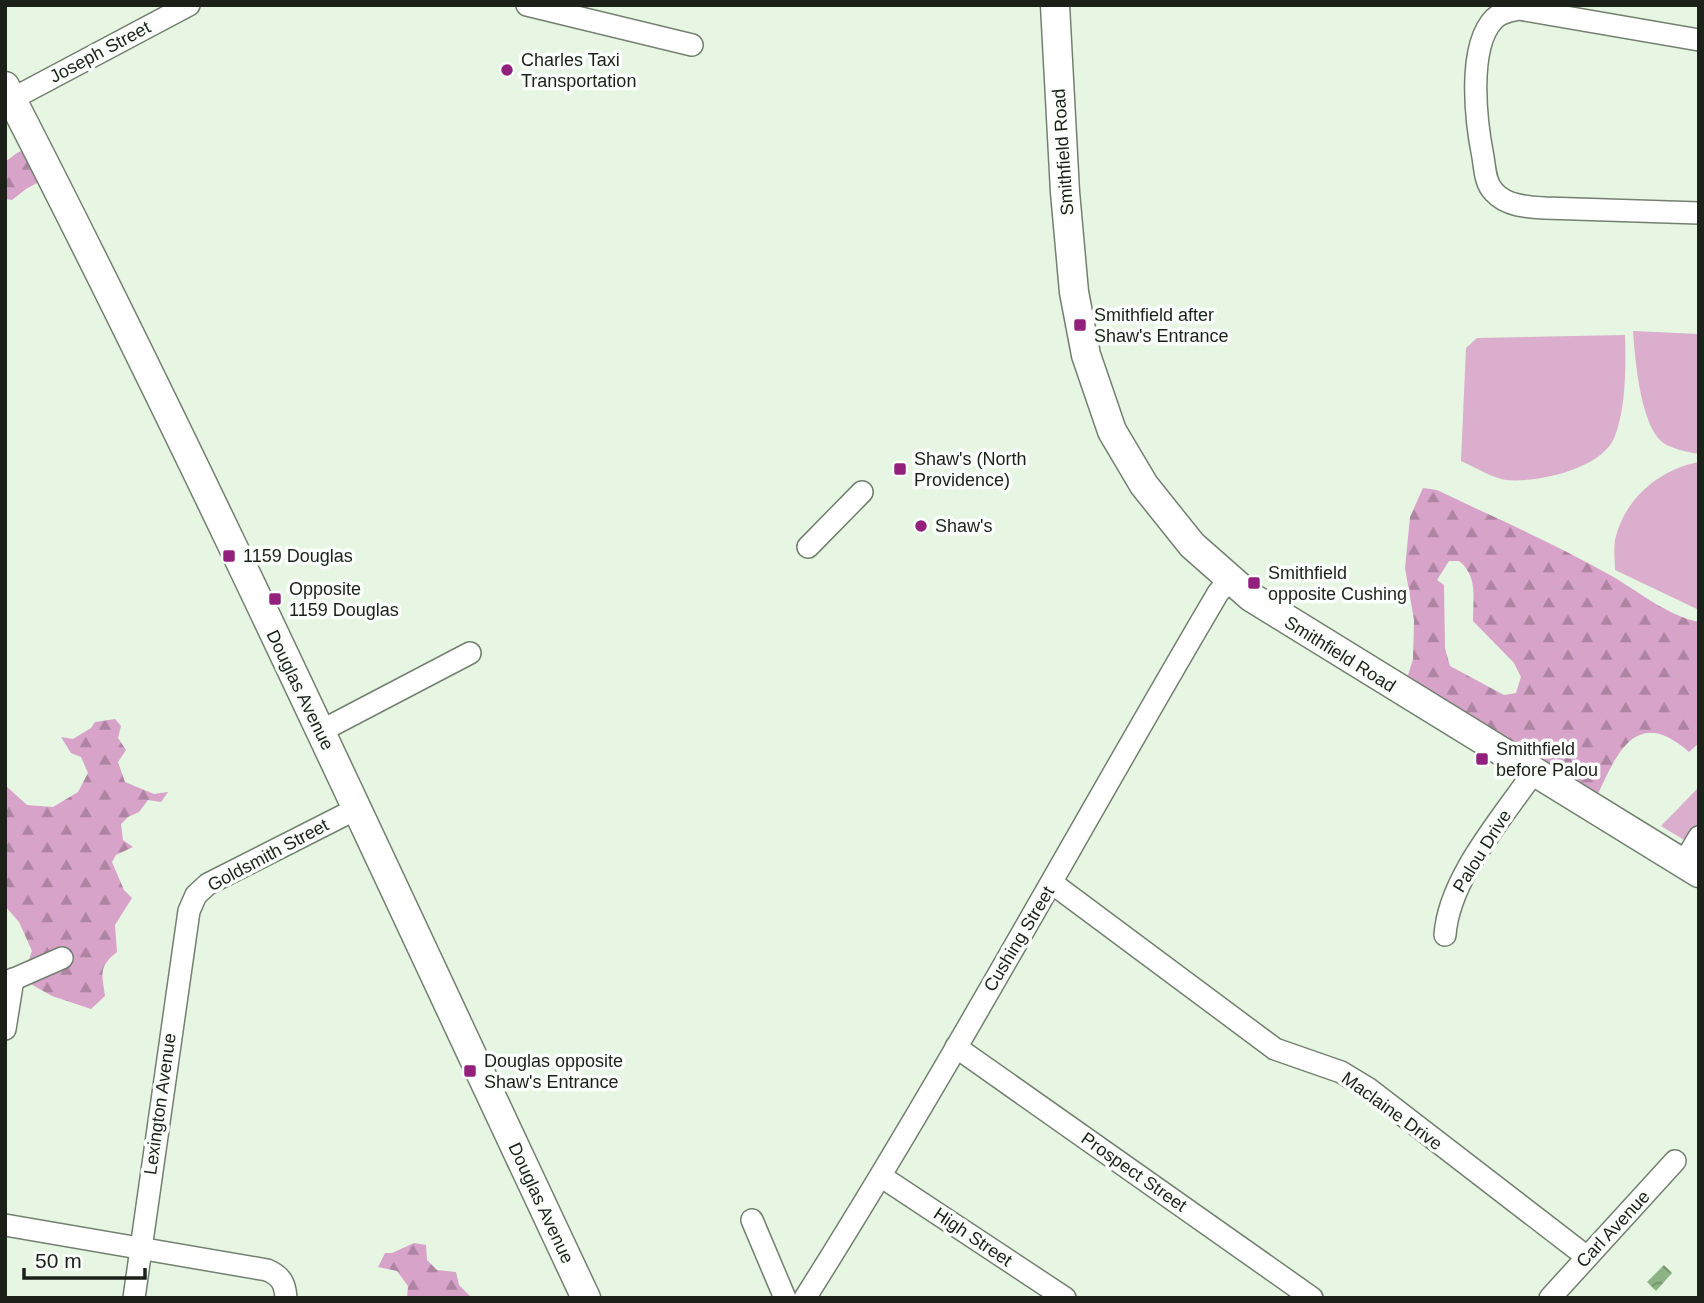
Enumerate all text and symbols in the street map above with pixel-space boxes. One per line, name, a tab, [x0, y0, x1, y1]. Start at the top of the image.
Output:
street label: Joseph Street	[46, 17, 154, 87]
place label: Charles Taxi Transportation	[521, 50, 636, 91]
marker: Charles Taxi Transportation	[499, 62, 515, 78]
street label: Smithfield Road	[1049, 88, 1077, 216]
place label: Smithfield after Shaw's Entrance	[1094, 305, 1229, 346]
marker: Smithfield after Shaw's Entrance	[1072, 317, 1088, 333]
place label: Shaw's (North Providence)	[914, 449, 1026, 490]
marker: Shaw's (North Providence)	[892, 461, 908, 477]
place label: Shaw's	[935, 516, 992, 536]
marker: Shaw's	[913, 518, 929, 534]
place label: 1159 Douglas	[243, 546, 353, 566]
marker: 1159 Douglas	[221, 548, 237, 564]
place label: Smithfield opposite Cushing	[1268, 563, 1407, 604]
marker: Smithfield opposite Cushing	[1246, 575, 1262, 591]
place label: Opposite 1159 Douglas	[289, 579, 399, 620]
marker: Opposite 1159 Douglas	[267, 591, 283, 607]
street label: Smithfield Road	[1281, 612, 1399, 696]
street label: Douglas Avenue	[262, 627, 338, 753]
place label: Smithfield before Palou	[1496, 739, 1598, 780]
marker: Smithfield before Palou	[1474, 751, 1490, 767]
street label: Palou Drive	[1449, 806, 1515, 896]
street label: Goldsmith Street	[204, 815, 332, 895]
street label: Cushing Street	[980, 883, 1058, 995]
street label: Lexington Avenue	[140, 1032, 180, 1176]
place label: Douglas opposite Shaw's Entrance	[484, 1051, 623, 1092]
marker: Douglas opposite Shaw's Entrance	[462, 1063, 478, 1079]
street label: Maclaine Drive	[1338, 1068, 1446, 1154]
street label: Prospect Street	[1077, 1128, 1191, 1216]
street label: Douglas Avenue	[504, 1140, 578, 1266]
street label: Carl Avenue	[1572, 1186, 1654, 1272]
street label: High Street	[930, 1204, 1016, 1270]
scale bar	[24, 1236, 145, 1280]
text: 50 m	[35, 1249, 82, 1272]

